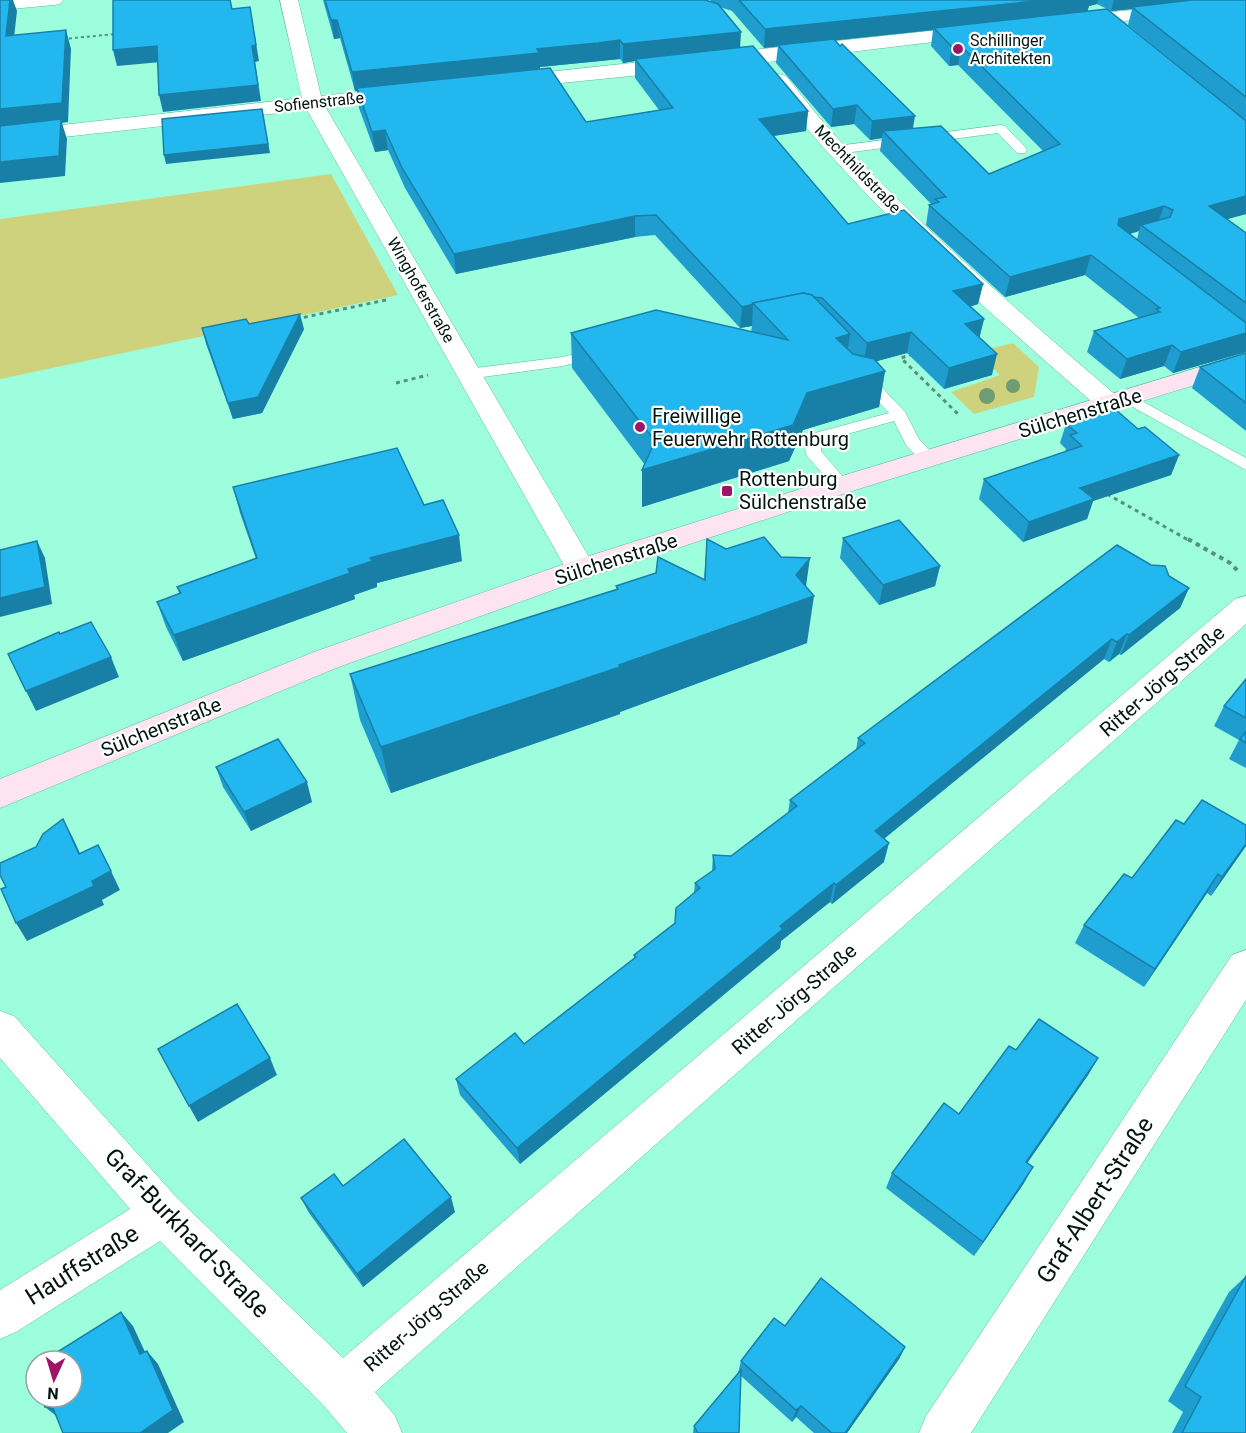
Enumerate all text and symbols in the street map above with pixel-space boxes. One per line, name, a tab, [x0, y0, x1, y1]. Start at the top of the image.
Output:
place label: Schillinger Architekten	[970, 31, 1051, 68]
marker: Schillinger Architekten	[951, 42, 965, 56]
street label: Sofienstraße	[273, 88, 365, 116]
street label: Mechthildstraße	[811, 121, 905, 217]
street label: Winghoferstraße	[383, 234, 459, 346]
street label: Sülchenstraße	[1016, 383, 1144, 443]
place label: Freiwillige Feuerwehr Rottenburg	[652, 404, 849, 451]
marker: Freiwillige Feuerwehr Rottenburg	[633, 420, 647, 434]
place label: Rottenburg Sülchenstraße	[739, 467, 867, 514]
marker: Rottenburg Sülchenstraße	[720, 484, 734, 498]
street label: Sülchenstraße	[552, 528, 680, 590]
street label: Ritter-Jörg-Straße	[1095, 620, 1229, 742]
street label: Sülchenstraße	[97, 692, 225, 762]
street label: Ritter-Jörg-Straße	[727, 938, 861, 1060]
street label: Graf-Albert-Straße	[1031, 1112, 1159, 1288]
street label: Graf-Burkhard-Straße	[99, 1142, 275, 1324]
street label: Hauffstraße	[20, 1219, 144, 1311]
street label: Ritter-Jörg-Straße	[359, 1255, 493, 1377]
north arrow	[24, 1349, 84, 1409]
text: N	[47, 1384, 59, 1403]

